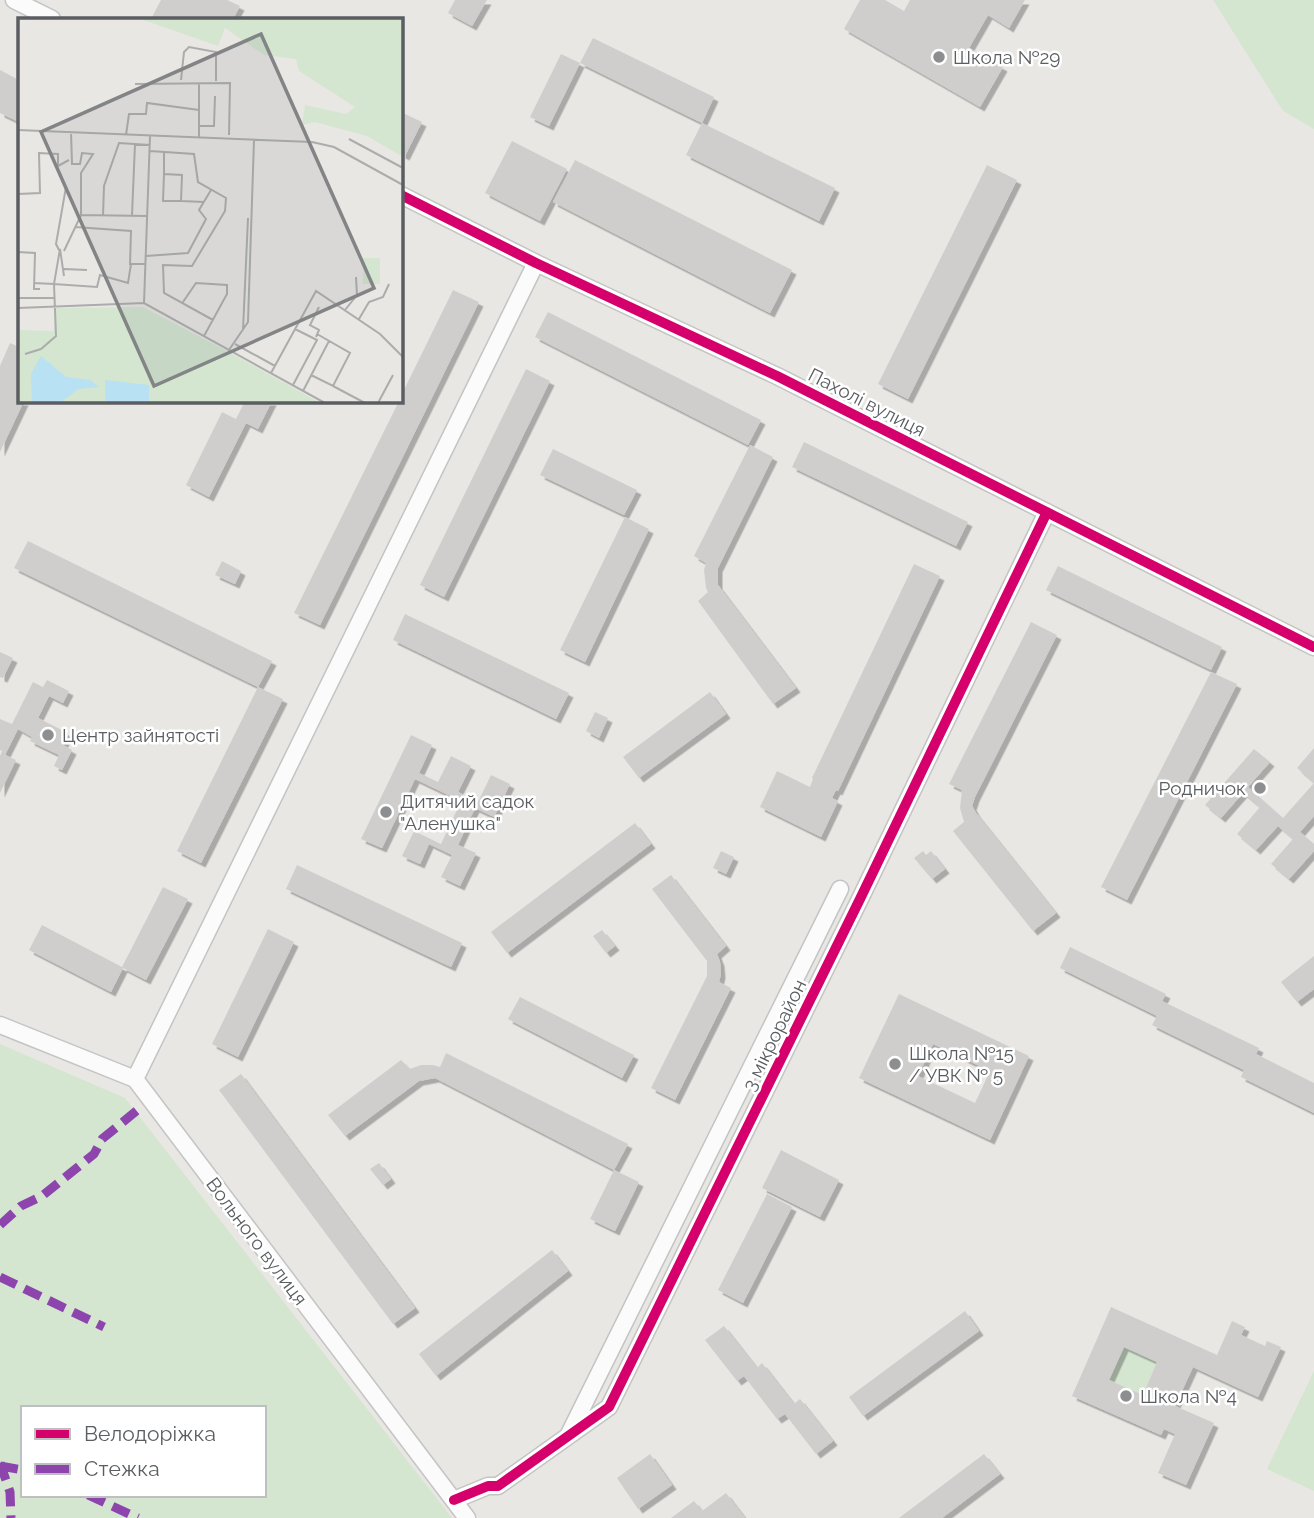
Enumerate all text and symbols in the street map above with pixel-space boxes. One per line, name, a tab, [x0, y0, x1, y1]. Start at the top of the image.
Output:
inset map	[18, 18, 402, 402]
place label: Школа №29	[953, 46, 1060, 68]
marker: Школа №29	[931, 49, 947, 65]
street label: Пахолі вулиця	[805, 363, 929, 441]
place label: Центр зайнятості	[62, 724, 219, 746]
marker: Центр зайнятості	[40, 727, 56, 743]
place label: Родничок	[1159, 777, 1246, 799]
marker: Родничок	[1252, 780, 1268, 796]
place label: Дитячий садок "Аленушка"	[400, 790, 535, 834]
marker: Дитячий садок "Аленушка"	[378, 804, 394, 820]
street label: 3 мікрорайон	[738, 976, 810, 1094]
place label: Школа №15 / УВК № 5	[909, 1042, 1014, 1086]
marker: Школа №15 / УВК № 5	[887, 1056, 903, 1072]
street label: Вольного вулиця	[202, 1173, 312, 1309]
place label: Школа №4	[1140, 1385, 1237, 1407]
marker: Школа №4	[1118, 1388, 1134, 1404]
legend	[21, 1406, 266, 1497]
text: Велодоріжка	[84, 1421, 216, 1446]
text: Стежка	[84, 1456, 160, 1481]

